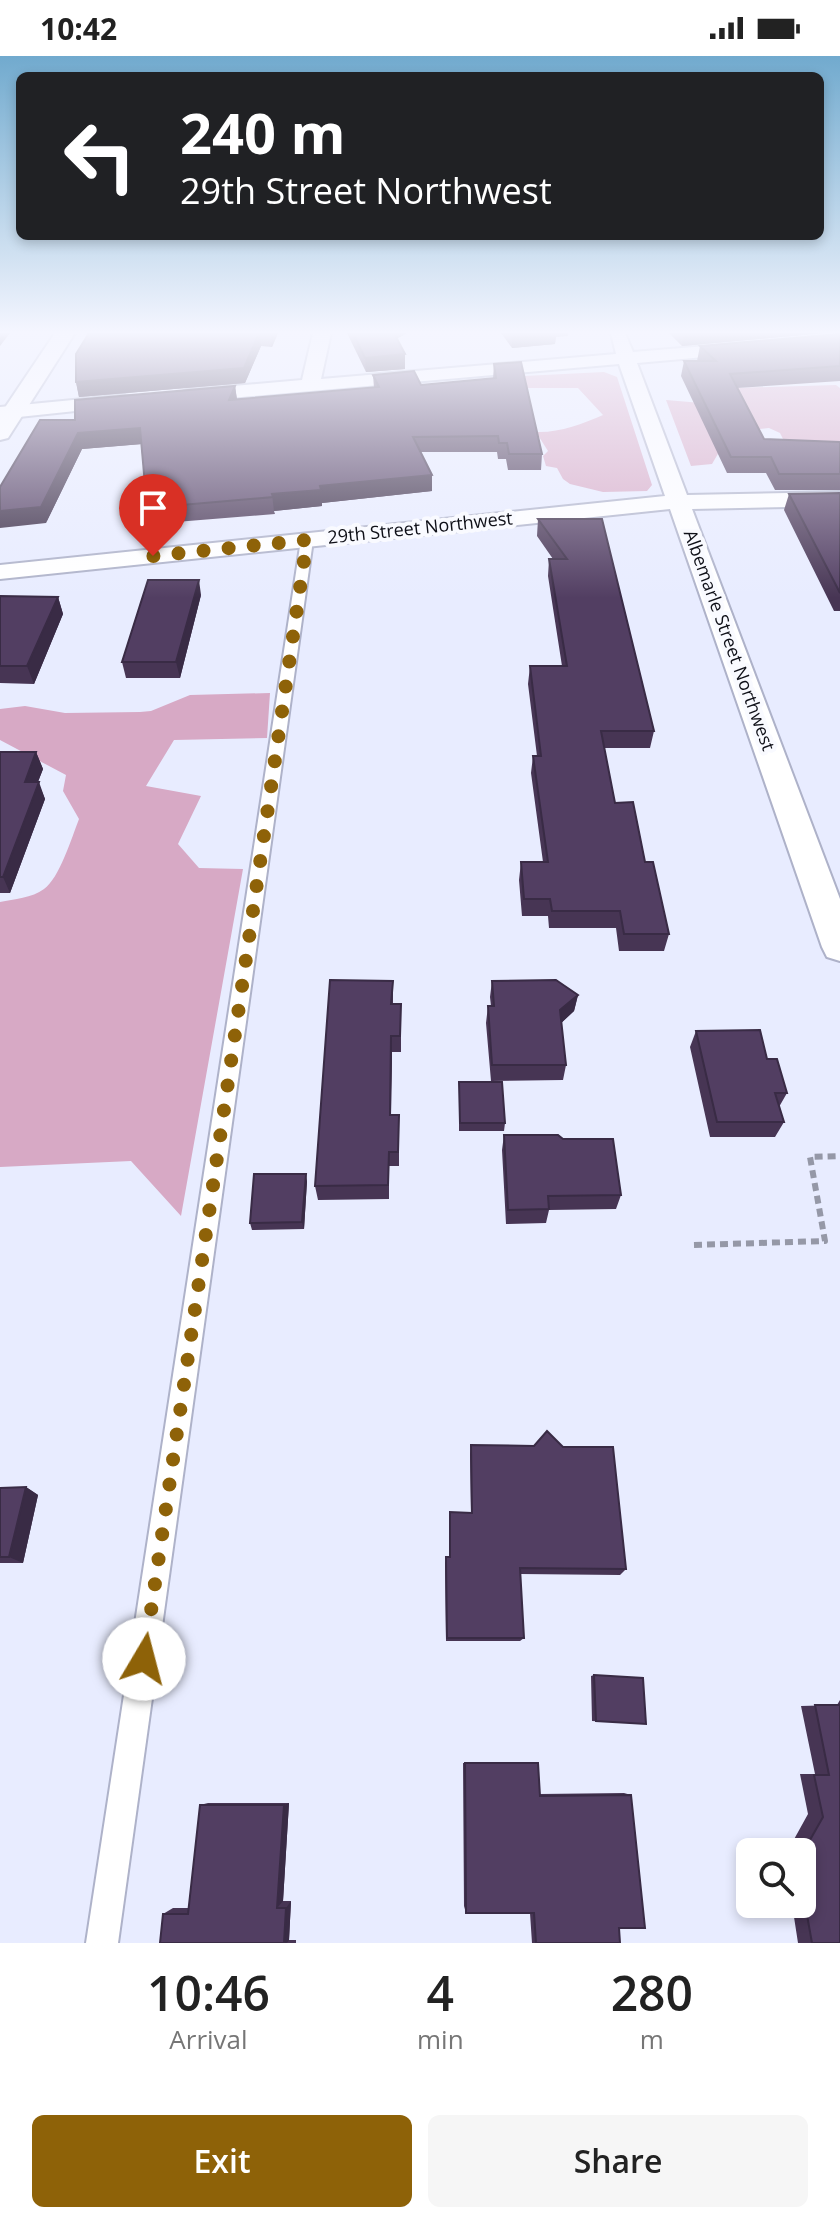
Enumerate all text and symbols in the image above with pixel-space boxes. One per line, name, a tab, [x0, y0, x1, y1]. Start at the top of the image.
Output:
text: 10:42	[40, 8, 117, 49]
text: 240 m	[180, 94, 346, 170]
icon: left	[48, 104, 152, 208]
text: 29th Street Northwest	[180, 166, 552, 215]
pin	[119, 474, 187, 556]
icon: arrive	[131, 486, 175, 530]
street label: 29th Street Northwest	[326, 505, 514, 549]
street label: Albemarle Street Northwest	[679, 526, 781, 754]
position arrow	[102, 1617, 186, 1701]
map controls	[736, 1838, 816, 1918]
button: search	[736, 1838, 816, 1918]
text: 10:46	[147, 1960, 270, 2025]
text: 4	[427, 1960, 454, 2025]
text: 280	[611, 1960, 693, 2025]
text: Arrival	[169, 2021, 248, 2057]
text: min	[417, 2021, 464, 2057]
text: m	[640, 2021, 664, 2057]
button: Exit	[32, 2115, 412, 2207]
button: Share	[428, 2115, 808, 2207]

